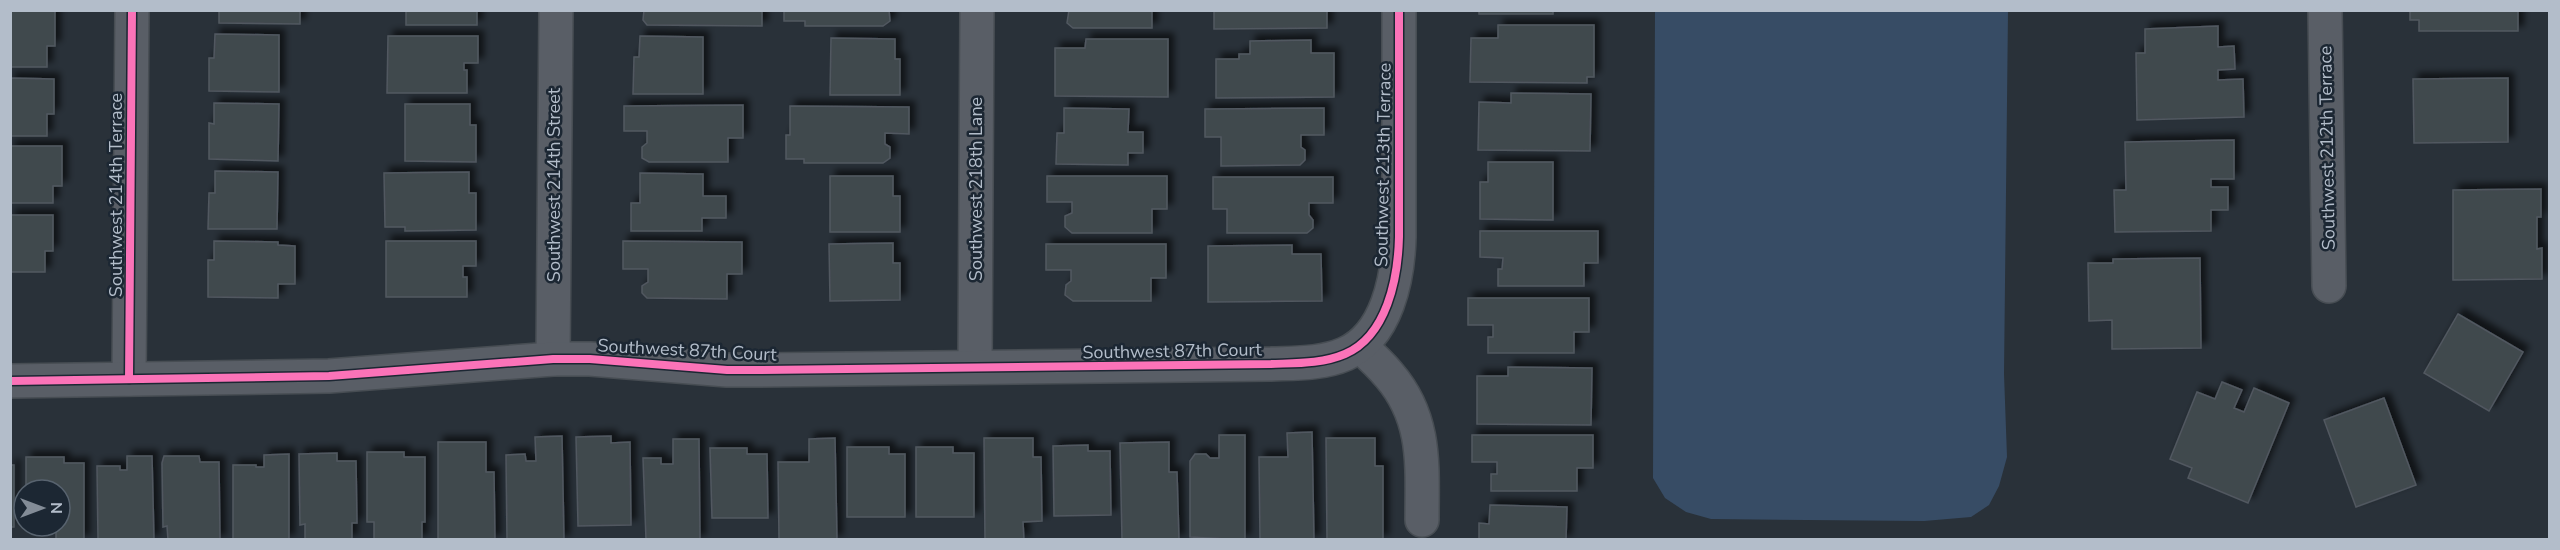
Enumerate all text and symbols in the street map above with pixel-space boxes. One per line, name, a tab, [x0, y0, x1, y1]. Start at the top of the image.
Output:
street label: Southwest 212th Terrace	[2313, 46, 2341, 250]
street label: Southwest 213th Terrace	[1369, 63, 1397, 267]
street label: Southwest 214th Street	[542, 87, 566, 282]
street label: Southwest 214th Terrace	[104, 93, 128, 297]
street label: Southwest 218th Lane	[964, 97, 988, 281]
street label: Southwest 87th Court	[597, 333, 778, 367]
street label: Southwest 87th Court	[1082, 337, 1263, 365]
north arrow	[12, 478, 72, 538]
text: N	[45, 502, 67, 514]

